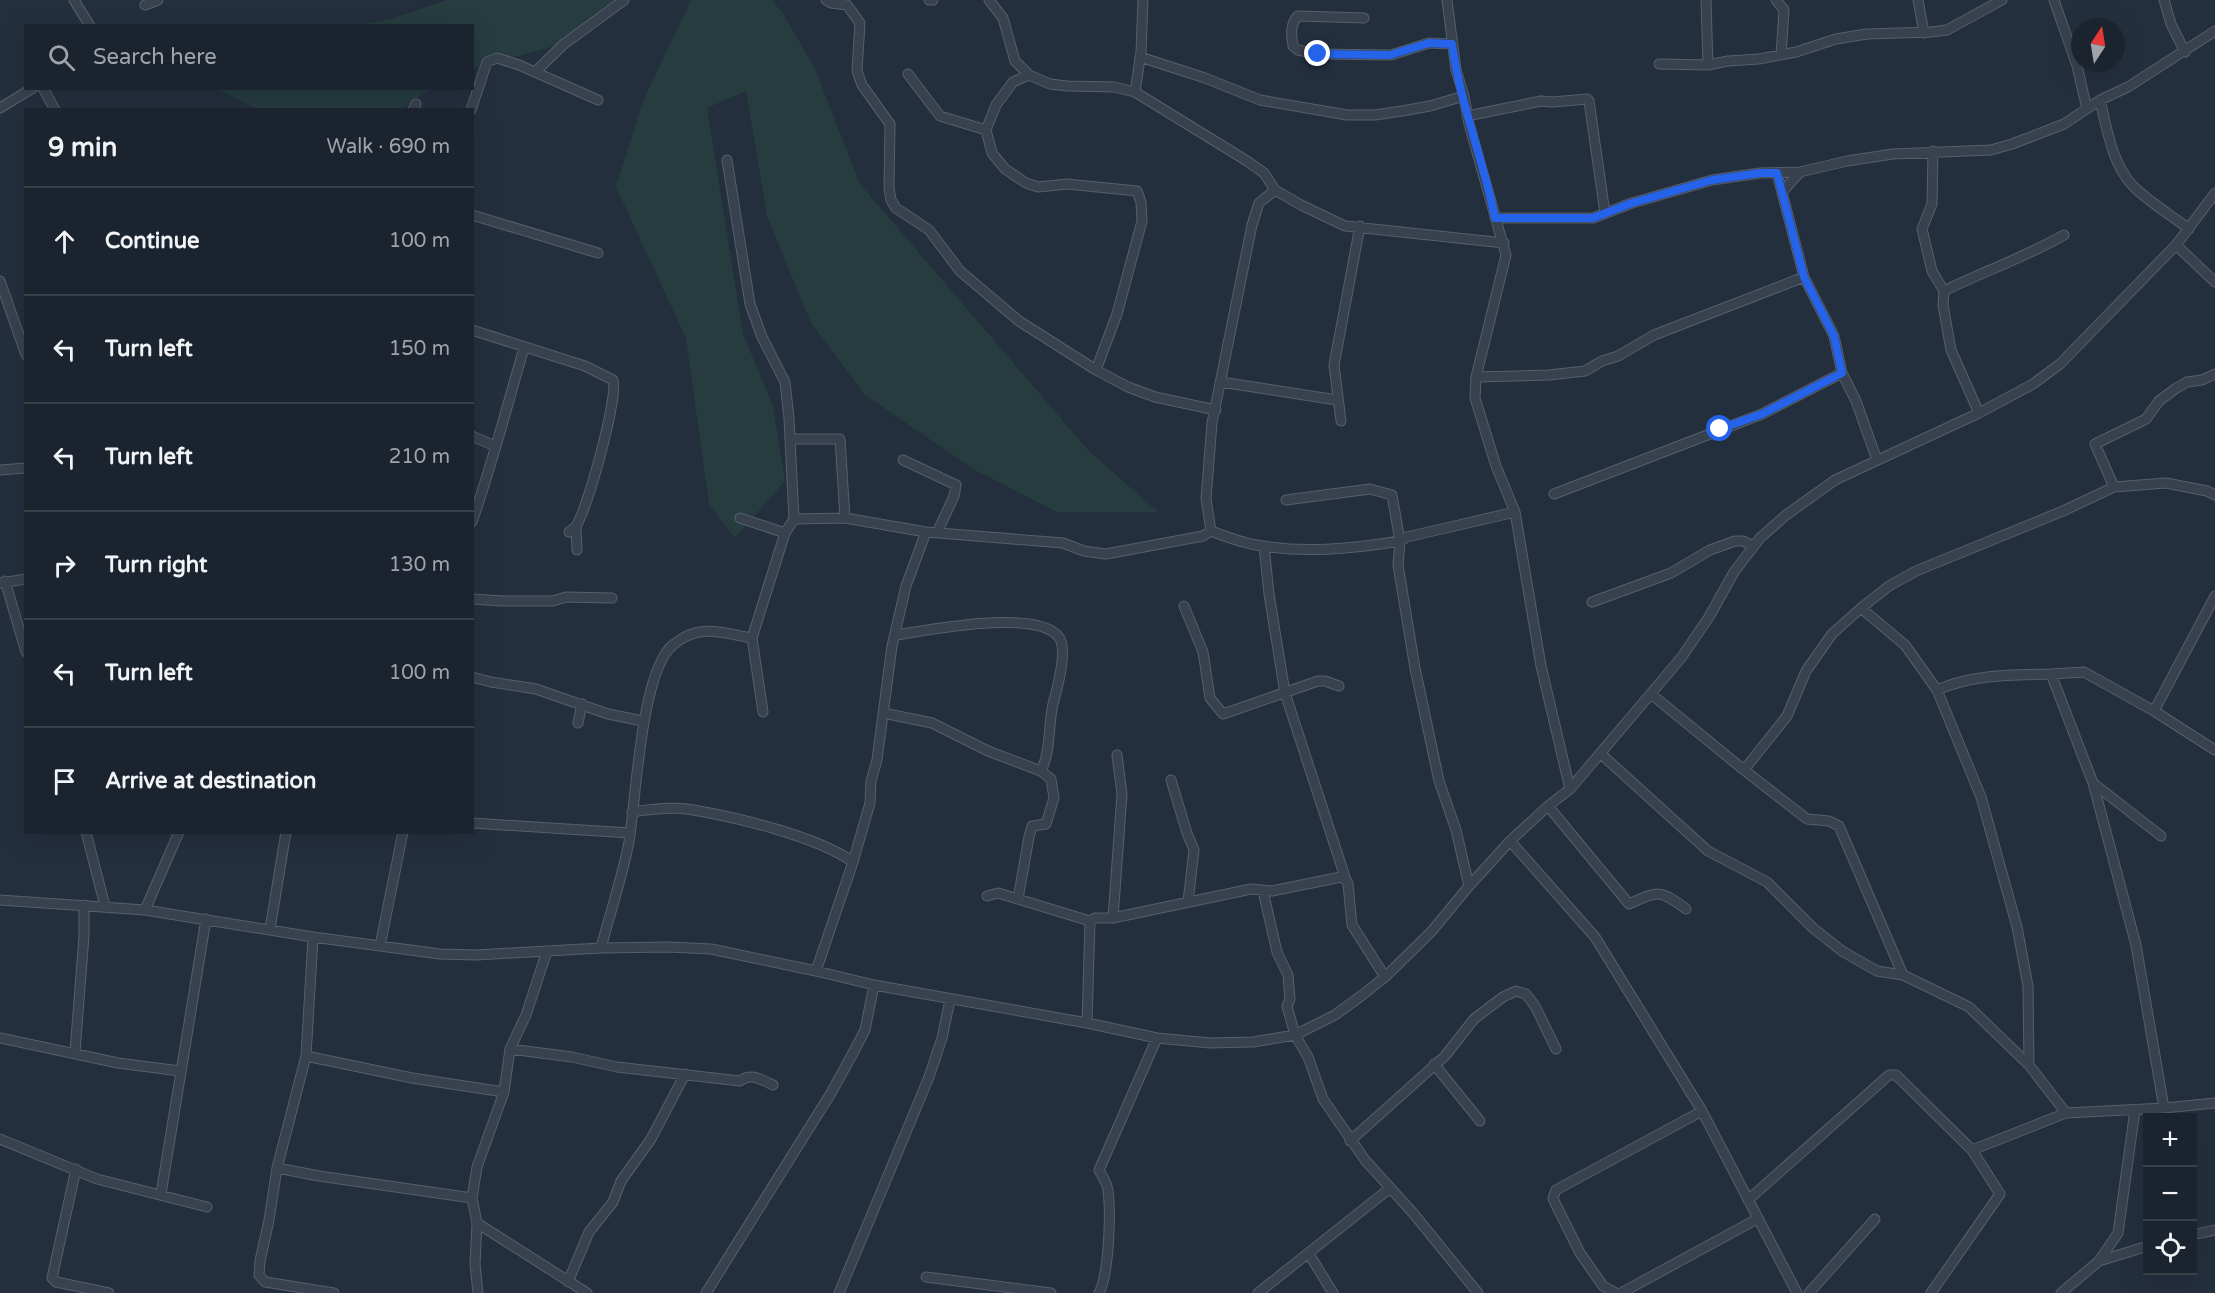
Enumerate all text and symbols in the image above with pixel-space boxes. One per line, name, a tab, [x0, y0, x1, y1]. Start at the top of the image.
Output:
north arrow	[2071, 18, 2125, 72]
search box	[24, 24, 474, 90]
route end	[1304, 40, 1330, 66]
icon: search	[45, 41, 78, 74]
text: Search here	[93, 44, 217, 70]
text: 9 min	[48, 132, 117, 163]
text: Walk · 690 m	[327, 135, 450, 159]
icon: ahead	[48, 225, 81, 258]
text: Continue	[105, 228, 200, 254]
text: 100 m	[389, 229, 450, 253]
icon: left	[48, 333, 81, 366]
text: Turn left	[105, 336, 193, 362]
text: 150 m	[389, 337, 450, 361]
route start	[1706, 415, 1732, 441]
icon: left	[48, 441, 81, 474]
text: Turn left	[105, 444, 193, 470]
text: 210 m	[389, 445, 450, 469]
icon: right	[48, 549, 81, 582]
text: Turn right	[105, 552, 207, 578]
text: 130 m	[389, 553, 450, 577]
icon: left	[48, 657, 81, 690]
text: Turn left	[105, 660, 193, 686]
text: 100 m	[389, 661, 450, 685]
icon: arrive	[48, 765, 81, 798]
text: Arrive at destination	[105, 768, 316, 794]
map controls	[2143, 1113, 2197, 1275]
button: +	[2143, 1113, 2197, 1167]
button: −	[2143, 1167, 2197, 1221]
button: locate	[2143, 1221, 2197, 1275]

